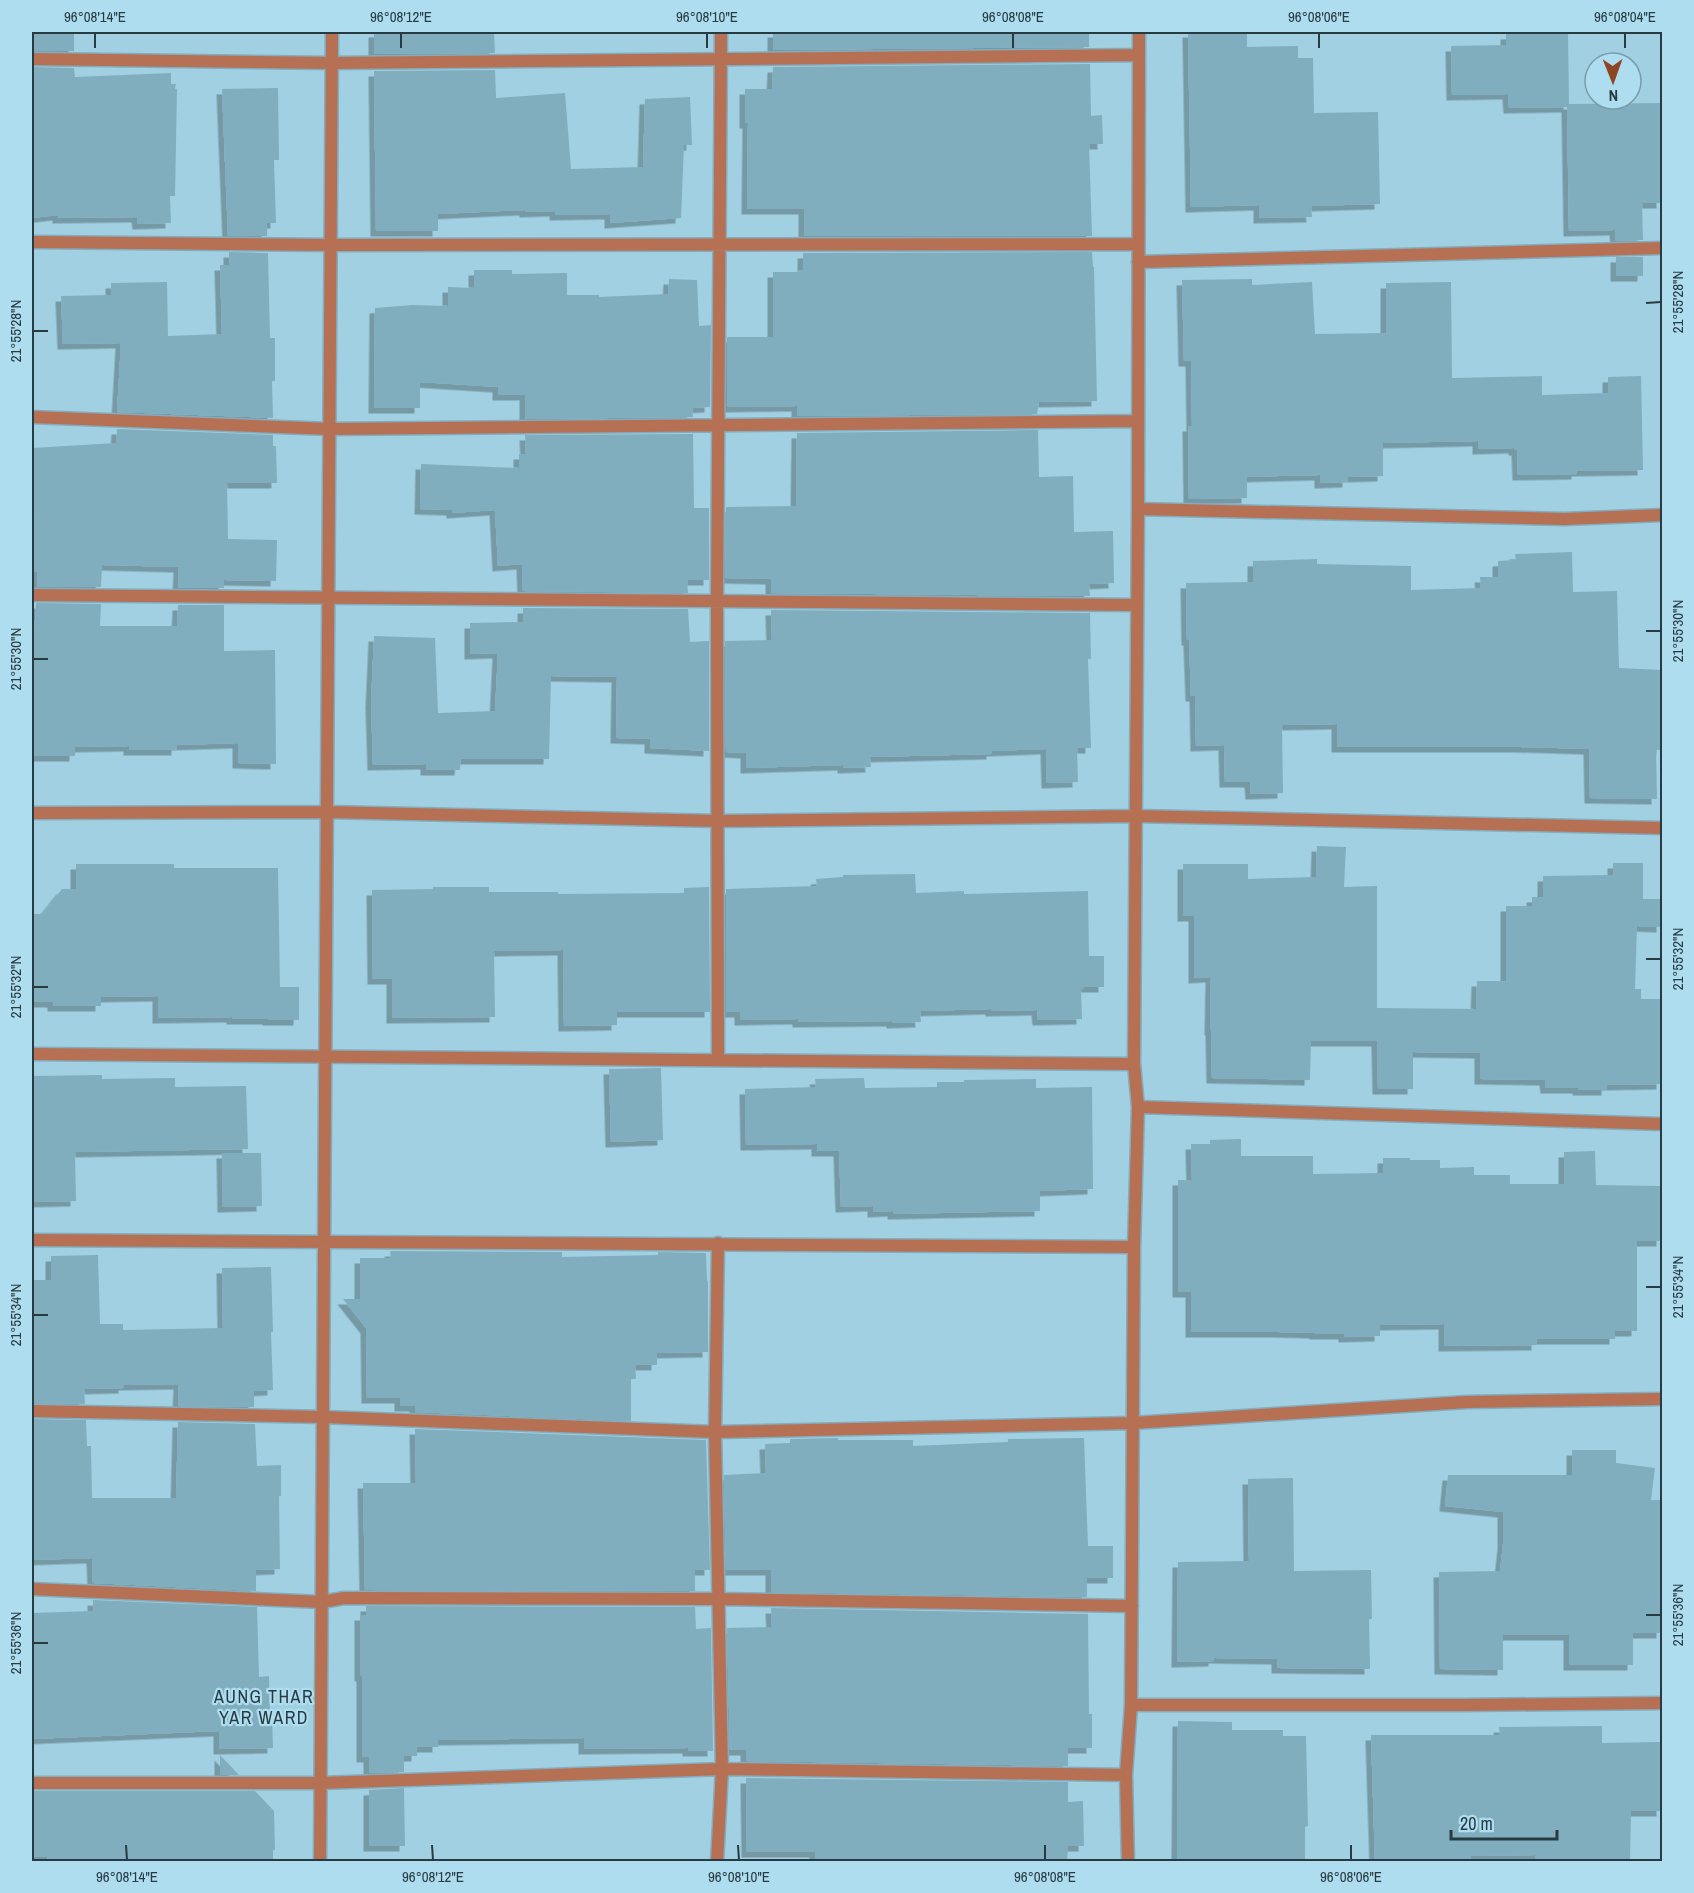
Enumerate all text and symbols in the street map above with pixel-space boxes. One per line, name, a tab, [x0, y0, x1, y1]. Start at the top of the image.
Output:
text: 96°08'14"E	[64, 6, 126, 27]
text: 96°08'12"E	[370, 6, 432, 27]
text: 96°08'10"E	[676, 6, 738, 27]
text: 96°08'08"E	[982, 6, 1044, 27]
text: 96°08'06"E	[1288, 6, 1350, 27]
text: 96°08'04"E	[1594, 6, 1656, 27]
north arrow	[1583, 51, 1643, 111]
text: N	[1608, 85, 1618, 107]
text: 21°55'28"N	[1667, 271, 1688, 333]
text: 21°55'28"N	[5, 300, 26, 362]
text: 21°55'30"N	[1667, 600, 1688, 662]
text: 21°55'30"N	[5, 628, 26, 690]
text: 21°55'32"N	[1667, 928, 1688, 990]
text: 21°55'32"N	[5, 956, 26, 1018]
text: 21°55'34"N	[1667, 1256, 1688, 1318]
text: 21°55'34"N	[5, 1284, 26, 1346]
text: 21°55'36"N	[1667, 1584, 1688, 1646]
text: 21°55'36"N	[5, 1612, 26, 1674]
district label: AUNG THAR YAR WARD	[213, 1684, 314, 1730]
scale bar	[1451, 1803, 1558, 1841]
text: 20 m	[1460, 1811, 1493, 1836]
text: 96°08'14"E	[96, 1866, 158, 1887]
text: 96°08'12"E	[402, 1866, 464, 1887]
text: 96°08'10"E	[708, 1866, 770, 1887]
text: 96°08'08"E	[1014, 1866, 1076, 1887]
text: 96°08'06"E	[1320, 1866, 1382, 1887]

